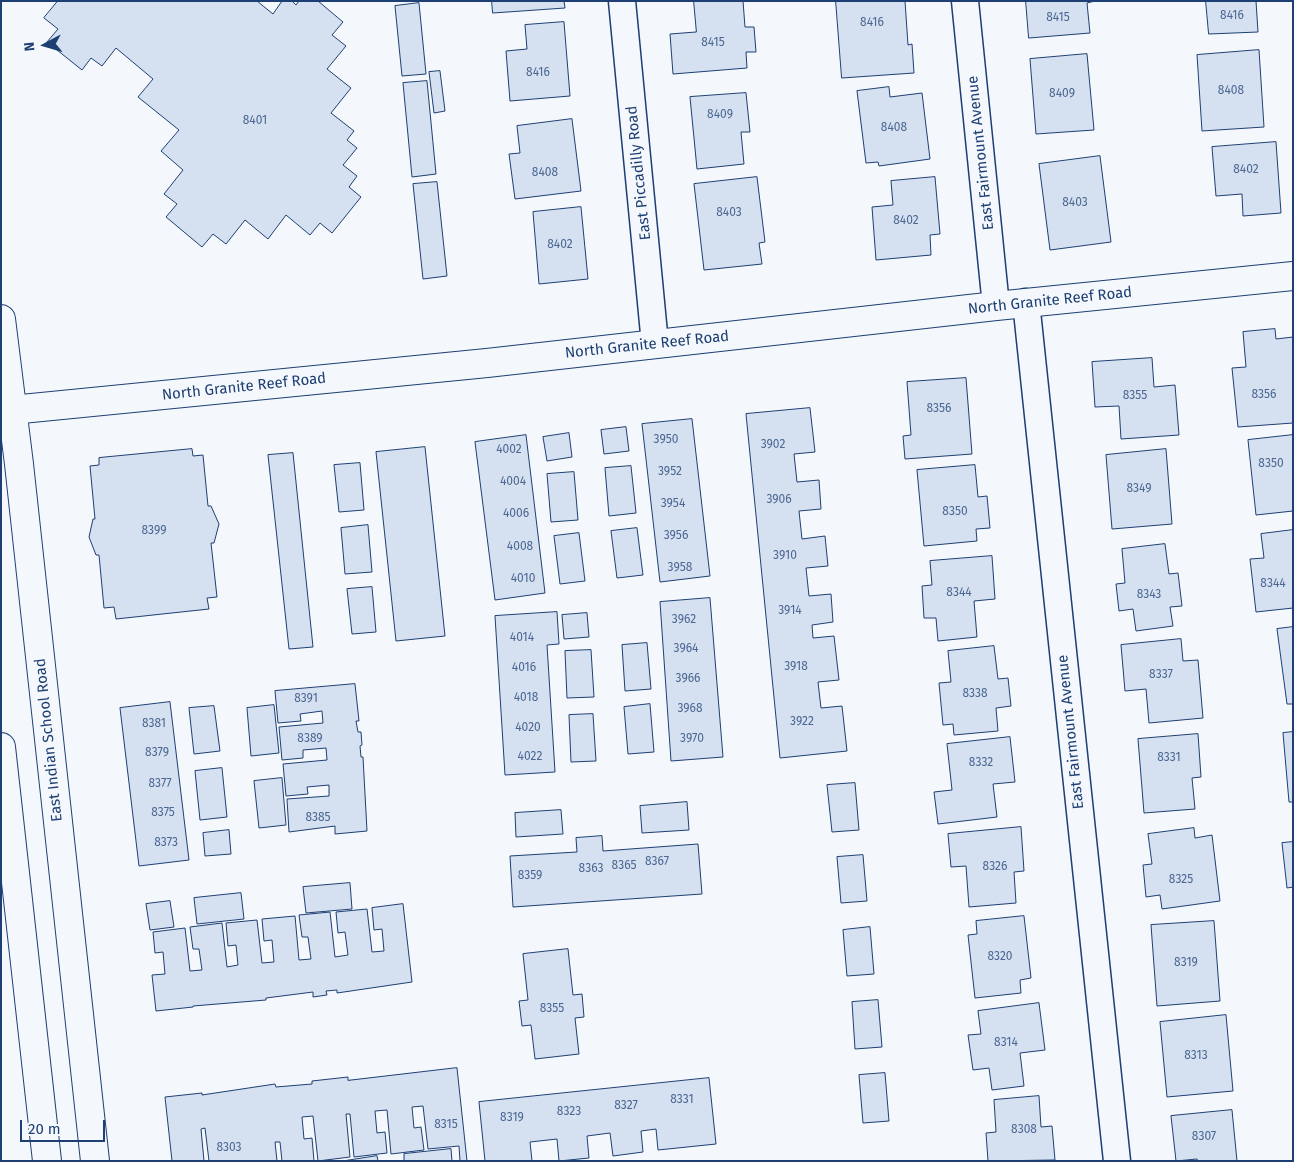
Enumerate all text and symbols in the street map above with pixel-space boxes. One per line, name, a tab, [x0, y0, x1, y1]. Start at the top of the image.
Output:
house number: 8416	[1220, 9, 1244, 23]
house number: 8415	[1046, 11, 1070, 25]
house number: 8416	[860, 16, 884, 30]
north arrow	[20, 20, 70, 70]
house number: 8415	[701, 36, 725, 50]
text: N	[21, 41, 39, 52]
house number: 8416	[526, 66, 550, 80]
street label: East Fairmount Avenue	[964, 75, 998, 231]
house number: 8408	[1218, 84, 1244, 98]
house number: 8409	[1049, 87, 1075, 101]
street label: East Piccadilly Road	[623, 105, 655, 241]
house number: 8409	[707, 108, 733, 122]
house number: 8401	[243, 114, 267, 128]
house number: 8408	[881, 121, 907, 135]
house number: 8402	[1233, 163, 1259, 177]
house number: 8408	[532, 166, 558, 180]
house number: 8403	[1062, 196, 1088, 210]
house number: 8403	[716, 206, 742, 220]
house number: 8402	[893, 214, 919, 228]
house number: 8402	[547, 238, 573, 252]
street label: North Granite Reef Road	[967, 283, 1133, 319]
street label: North Granite Reef Road	[564, 327, 730, 363]
street label: North Granite Reef Road	[161, 369, 327, 405]
house number: 8356	[1251, 388, 1277, 402]
house number: 8355	[1123, 389, 1147, 403]
house number: 8356	[926, 402, 952, 416]
house number: 3950	[654, 433, 678, 447]
house number: 3902	[761, 438, 785, 452]
house number: 4002	[496, 443, 522, 457]
house number: 8350	[1258, 457, 1284, 471]
house number: 3952	[658, 465, 682, 479]
house number: 4004	[500, 475, 526, 489]
house number: 8349	[1127, 482, 1151, 496]
house number: 3906	[766, 493, 792, 507]
house number: 3954	[661, 497, 685, 511]
house number: 8350	[942, 505, 968, 519]
house number: 4006	[503, 507, 529, 521]
house number: 8399	[141, 524, 167, 538]
house number: 3956	[664, 529, 688, 543]
house number: 4008	[507, 540, 533, 554]
house number: 3910	[773, 549, 797, 563]
house number: 3958	[668, 561, 692, 575]
house number: 4010	[511, 572, 535, 586]
house number: 8344	[1260, 577, 1286, 591]
house number: 8344	[946, 586, 972, 600]
house number: 8343	[1137, 588, 1161, 602]
house number: 3914	[778, 604, 802, 618]
house number: 3962	[672, 613, 696, 627]
house number: 4014	[510, 631, 534, 645]
house number: 3964	[674, 642, 698, 656]
street label: East Fairmount Avenue	[1054, 654, 1088, 810]
street label: East Indian School Road	[31, 657, 67, 823]
house number: 3918	[784, 660, 808, 674]
house number: 4016	[512, 661, 536, 675]
house number: 8337	[1149, 668, 1173, 682]
house number: 3966	[676, 672, 700, 686]
house number: 8338	[962, 687, 988, 701]
house number: 4018	[514, 691, 538, 705]
house number: 8391	[294, 692, 318, 706]
house number: 3968	[677, 702, 703, 716]
house number: 3922	[790, 715, 814, 729]
house number: 8381	[142, 717, 166, 731]
house number: 4020	[515, 721, 541, 735]
house number: 8389	[297, 732, 323, 746]
house number: 3970	[680, 732, 704, 746]
house number: 8379	[145, 746, 169, 760]
house number: 4022	[518, 750, 542, 764]
house number: 8331	[1157, 751, 1181, 765]
house number: 8332	[969, 756, 993, 770]
house number: 8377	[148, 777, 172, 791]
house number: 8375	[151, 806, 175, 820]
house number: 8385	[305, 811, 331, 825]
house number: 8373	[154, 836, 178, 850]
house number: 8367	[645, 855, 669, 869]
house number: 8365	[612, 859, 636, 873]
house number: 8326	[983, 860, 1007, 874]
house number: 8363	[579, 862, 603, 876]
house number: 8359	[518, 869, 542, 883]
house number: 8325	[1169, 873, 1193, 887]
house number: 8320	[987, 950, 1013, 964]
house number: 8319	[1174, 956, 1198, 970]
house number: 8355	[540, 1002, 564, 1016]
house number: 8314	[994, 1036, 1018, 1050]
house number: 8313	[1184, 1049, 1208, 1063]
house number: 8331	[670, 1093, 694, 1107]
house number: 8327	[614, 1099, 638, 1113]
house number: 8323	[557, 1105, 581, 1119]
scale bar	[22, 1110, 108, 1142]
house number: 8319	[500, 1111, 524, 1125]
house number: 8315	[434, 1118, 458, 1132]
text: 20 m	[28, 1120, 61, 1138]
house number: 8308	[1011, 1123, 1037, 1137]
house number: 8307	[1192, 1130, 1216, 1144]
house number: 8303	[216, 1141, 242, 1155]

